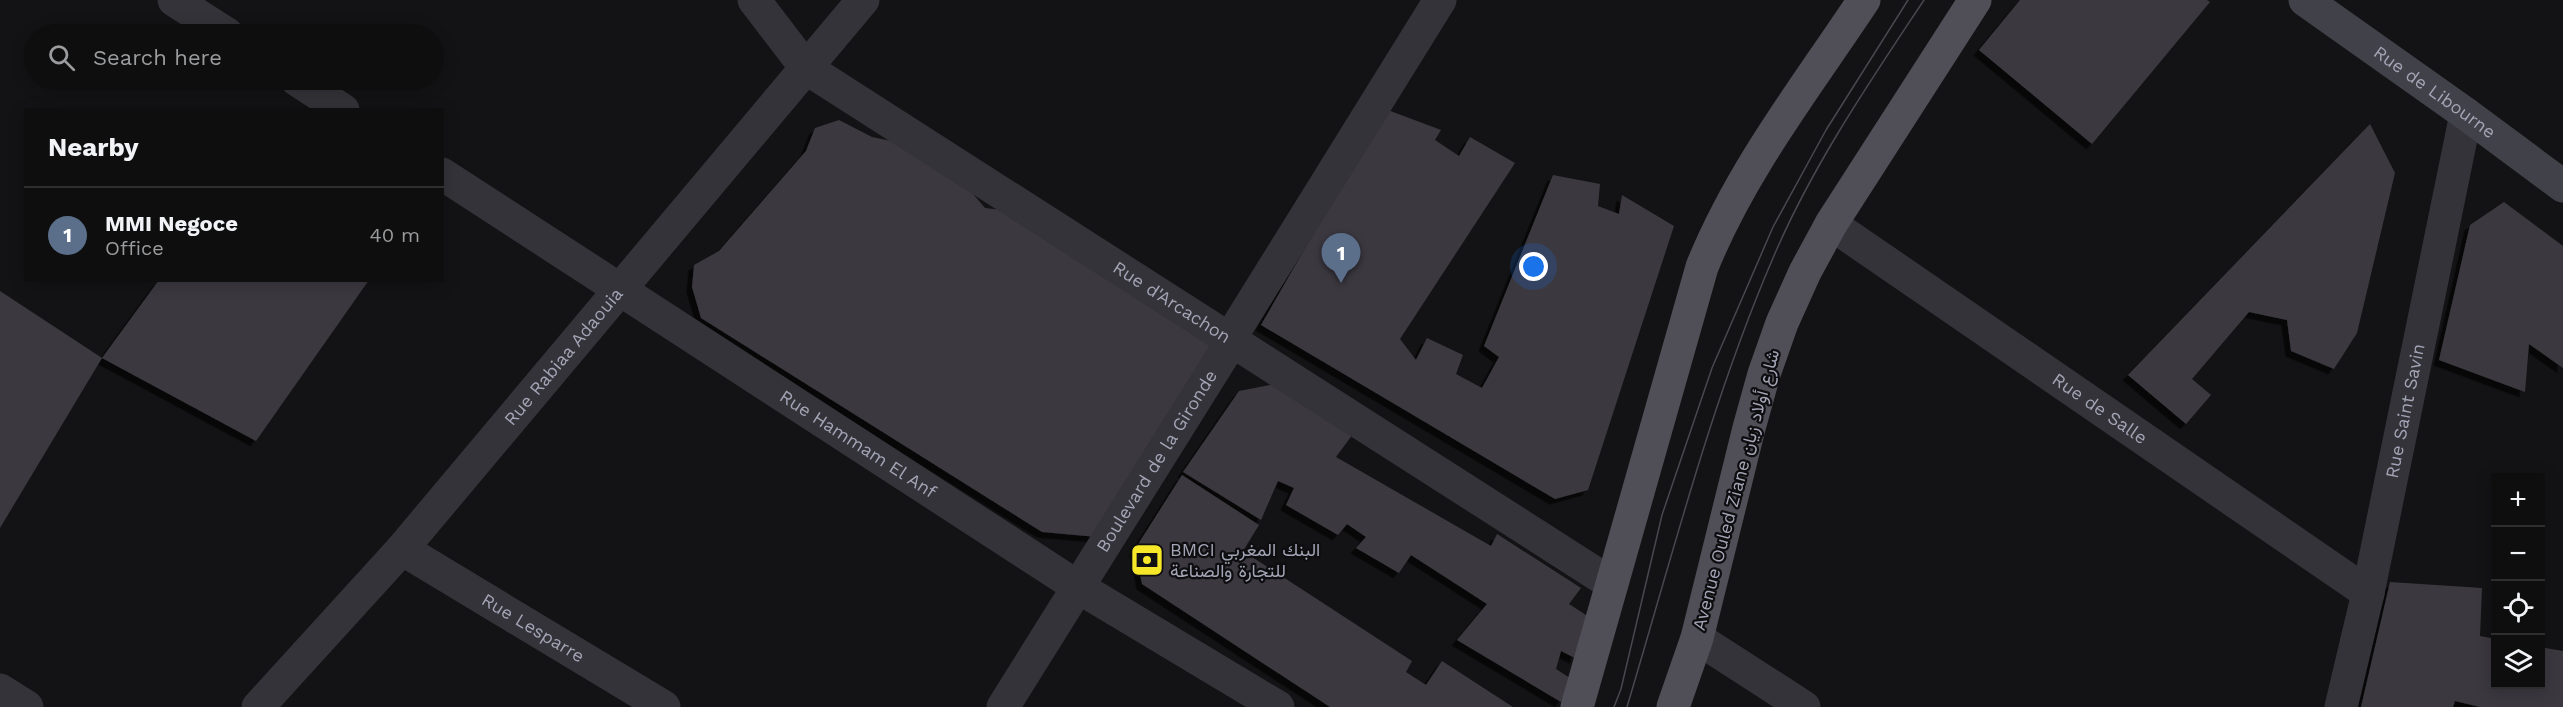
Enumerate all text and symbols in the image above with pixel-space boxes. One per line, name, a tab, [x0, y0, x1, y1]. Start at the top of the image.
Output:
search box	[24, 24, 444, 90]
icon: search	[45, 41, 78, 74]
street label: Rue de Libourne	[2370, 41, 2500, 142]
text: Search here	[93, 45, 222, 70]
text: Nearby	[48, 132, 139, 162]
text: MMI Negoce	[105, 211, 238, 236]
text: 1	[63, 223, 72, 247]
text: 40 m	[369, 223, 420, 247]
pin: 1	[1322, 234, 1360, 283]
text: Office	[105, 236, 164, 260]
your location	[1519, 252, 1548, 281]
street label: Rue d'Arcachon	[1109, 256, 1235, 347]
street label: Rue Rabiaa Adaouia	[499, 283, 627, 429]
street label: Rue Saint Savin	[2381, 342, 2429, 480]
street label: Avenue Ouled Ziane شارع أولاد زيان	[1688, 347, 1785, 633]
street label: Boulevard de la Gironde	[1091, 366, 1221, 556]
street label: Rue de Salle	[2049, 368, 2151, 448]
street label: Rue Hammam El Anf	[776, 385, 940, 502]
map controls	[2491, 473, 2545, 689]
button: +	[2491, 473, 2545, 527]
button: −	[2491, 527, 2545, 581]
place label: BMCI البنك المغربي للتجارة والصناعة	[1170, 539, 1320, 582]
bank icon: BMCI البنك المغربي للتجارة والصناعة	[1129, 542, 1165, 578]
button: locate	[2491, 581, 2545, 635]
street label: Rue Lesparre	[478, 589, 588, 667]
button: layers	[2491, 635, 2545, 689]

